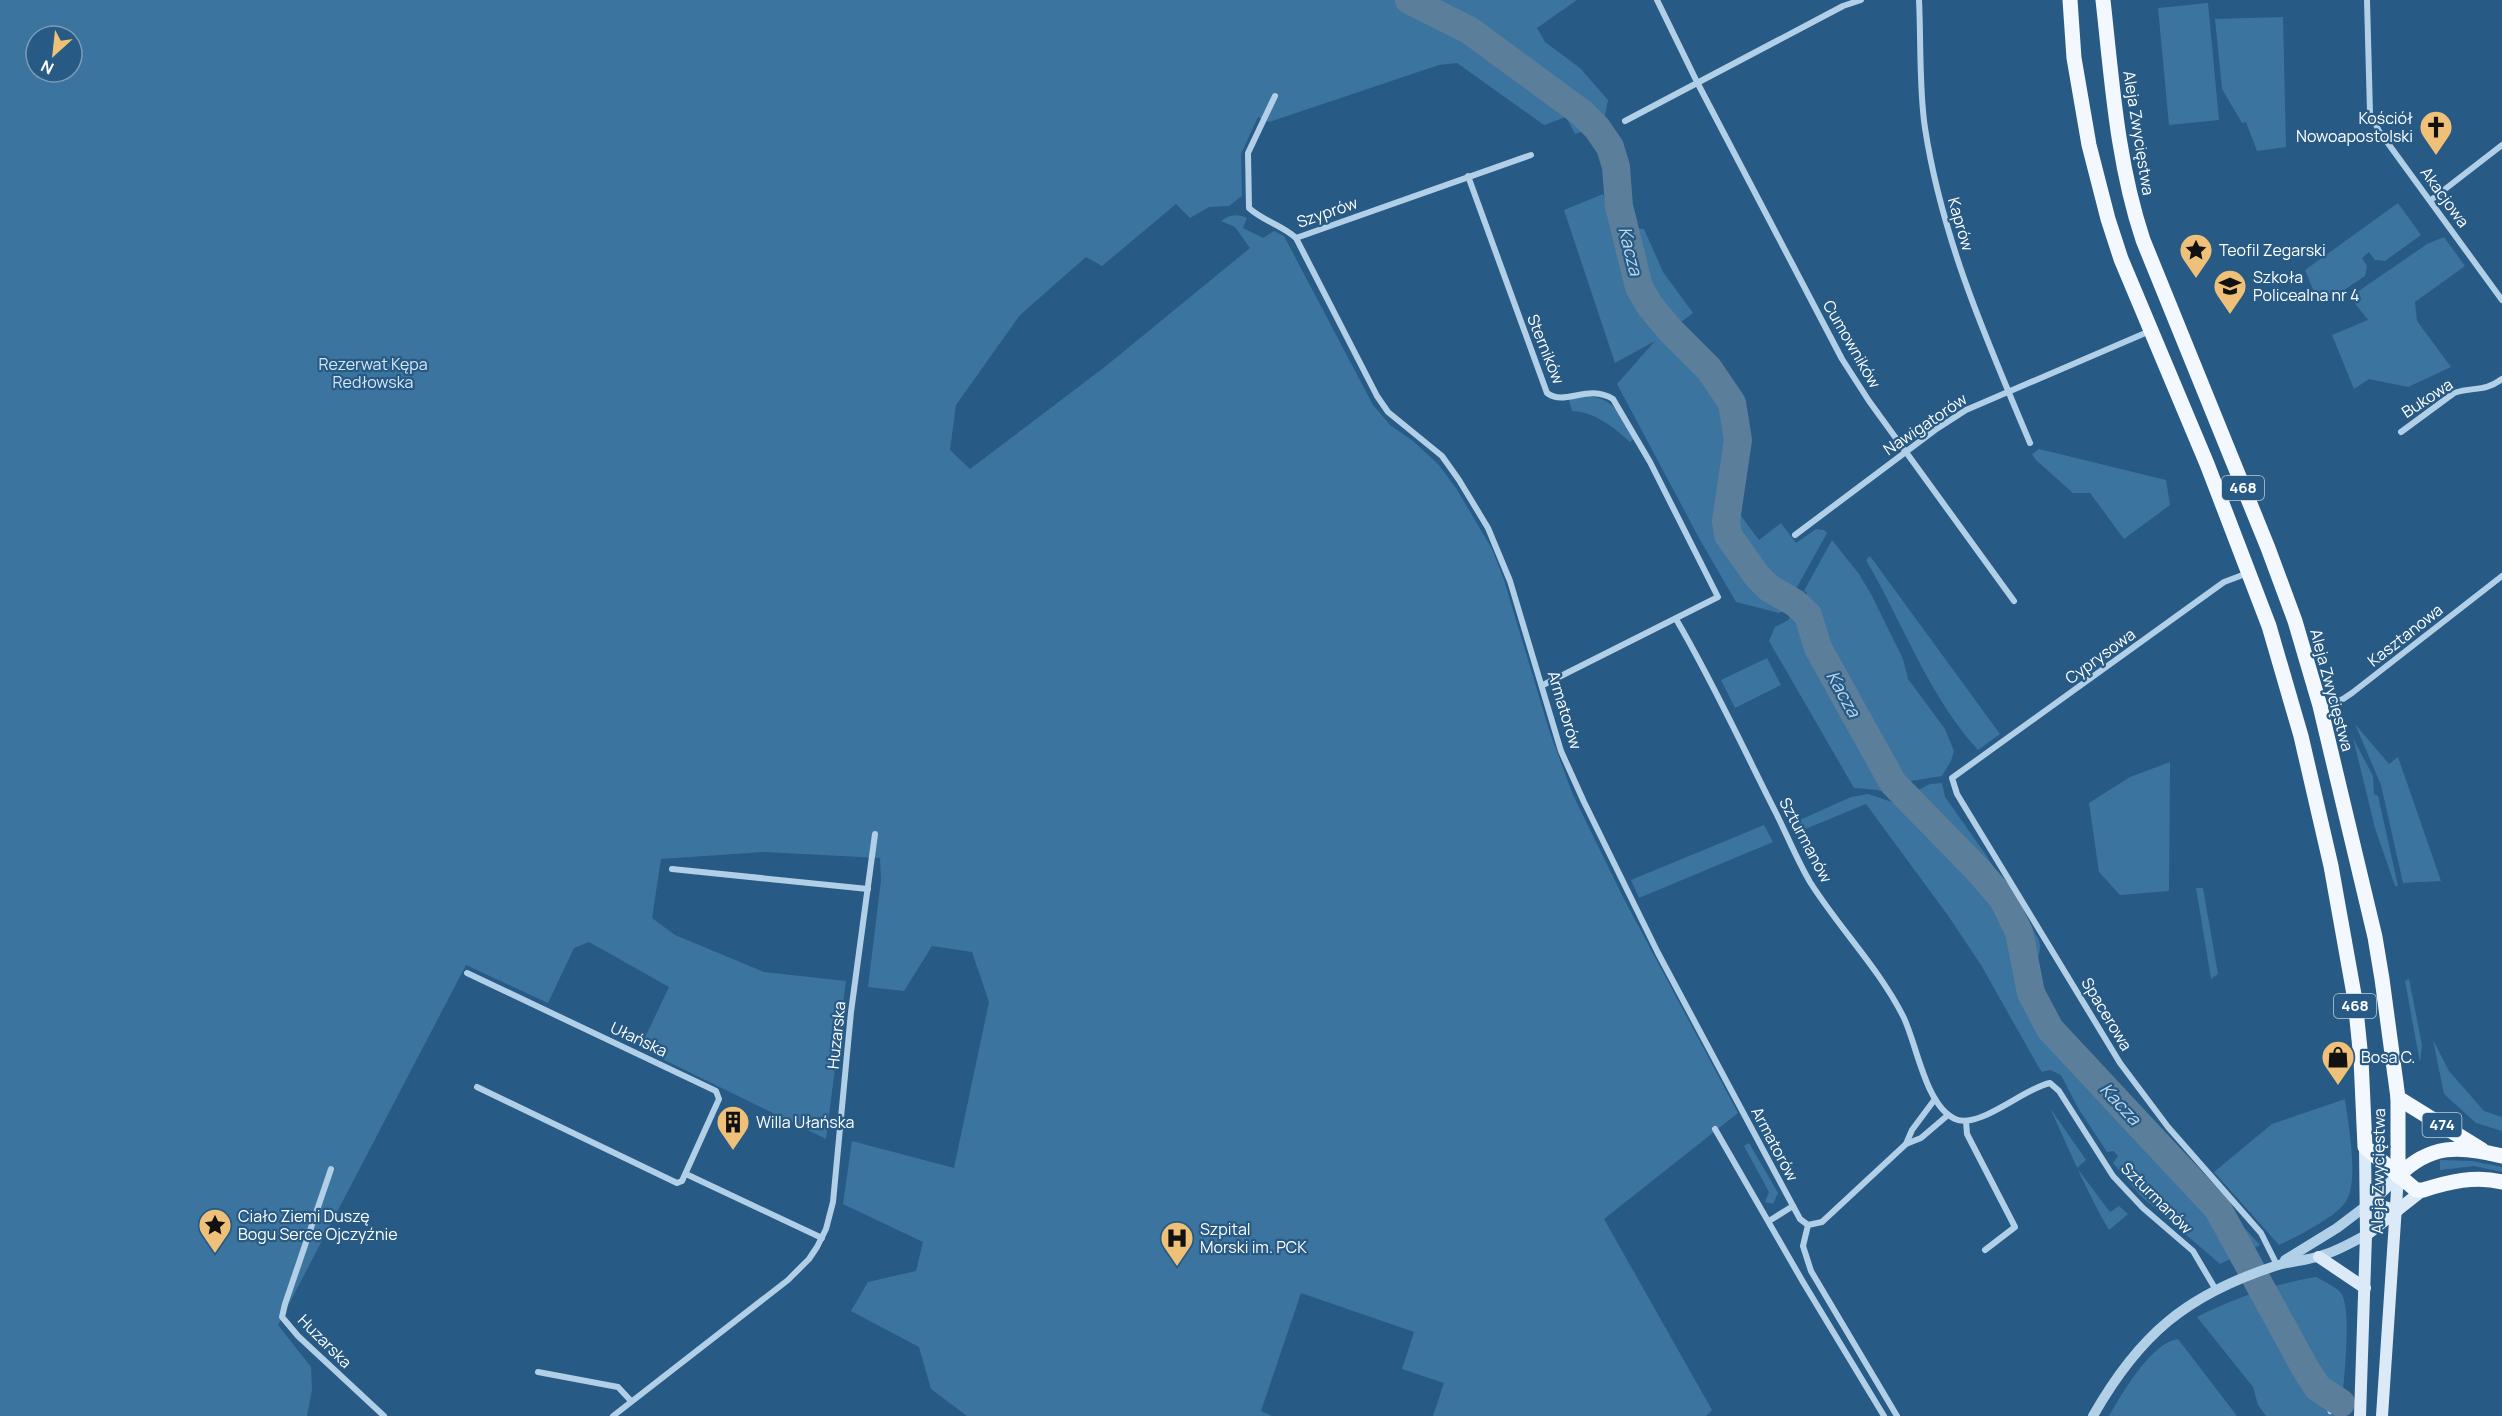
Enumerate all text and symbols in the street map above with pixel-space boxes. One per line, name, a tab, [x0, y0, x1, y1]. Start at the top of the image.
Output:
north arrow	[24, 24, 84, 84]
text: N	[37, 55, 57, 80]
street label: Aleja Zwycięstwa	[2118, 69, 2160, 197]
place label: Kościół Nowoapostolski	[2296, 107, 2413, 147]
church icon: Kościół Nowoapostolski	[2418, 109, 2454, 156]
street label: Akacjowa	[2416, 162, 2474, 232]
street label: Szyprów	[1294, 191, 1360, 233]
street label: Kaprów	[1943, 195, 1979, 253]
water label: Kacza	[1613, 224, 1649, 279]
place icon: Teofil Zegarski	[2178, 232, 2214, 279]
place label: Teofil Zegarski	[2219, 239, 2326, 261]
place label: Szkoła Policealna nr 4	[2253, 266, 2359, 306]
school or university icon: Szkoła Policealna nr 4	[2212, 268, 2248, 315]
street label: Cumowników	[1818, 296, 1886, 392]
street label: Sterników	[1522, 311, 1570, 387]
park label: Rezerwat Kępa Redłowska	[318, 353, 428, 393]
street label: Bukowa	[2397, 373, 2457, 423]
street label: Nawigatorów	[1879, 388, 1971, 460]
road number: 468	[2222, 476, 2264, 500]
street label: Kasztanowa	[2363, 599, 2447, 671]
street label: Cyprysowa	[2060, 623, 2140, 689]
street label: Aleja Zwycięstwa	[2305, 626, 2359, 754]
water label: Kacza	[1821, 666, 1867, 722]
street label: Armatorów	[1543, 668, 1587, 752]
street label: Szturmanów	[1774, 794, 1838, 886]
street label: Spacerowa	[2077, 973, 2137, 1055]
road number: 468	[2334, 994, 2376, 1018]
street label: Huzarska	[822, 1000, 850, 1070]
street label: Ułańska	[607, 1016, 671, 1062]
shop icon: Bosa C.	[2320, 1039, 2356, 1086]
place label: Bosa C.	[2361, 1046, 2415, 1068]
water label: Kacza	[2095, 1077, 2147, 1130]
street label: Armatorów	[1746, 1103, 1804, 1185]
building icon: Willa Ułańska	[715, 1104, 751, 1151]
street label: Aleja Zwycięstwa	[2366, 1108, 2390, 1234]
place label: Willa Ułańska	[756, 1111, 855, 1133]
road number: 474	[2422, 1113, 2462, 1137]
street label: Szturmanów	[2116, 1157, 2198, 1239]
place label: Ciało Ziemi Duszę Bogu Serce Ojczyźnie	[238, 1205, 398, 1245]
place icon: Ciało Ziemi Duszę Bogu Serce Ojczyźnie	[197, 1207, 233, 1254]
place label: Szpital Morski im. PCK	[1200, 1218, 1307, 1258]
hospital icon: Szpital Morski im. PCK	[1159, 1220, 1195, 1267]
street label: Huzarska	[293, 1309, 357, 1373]

